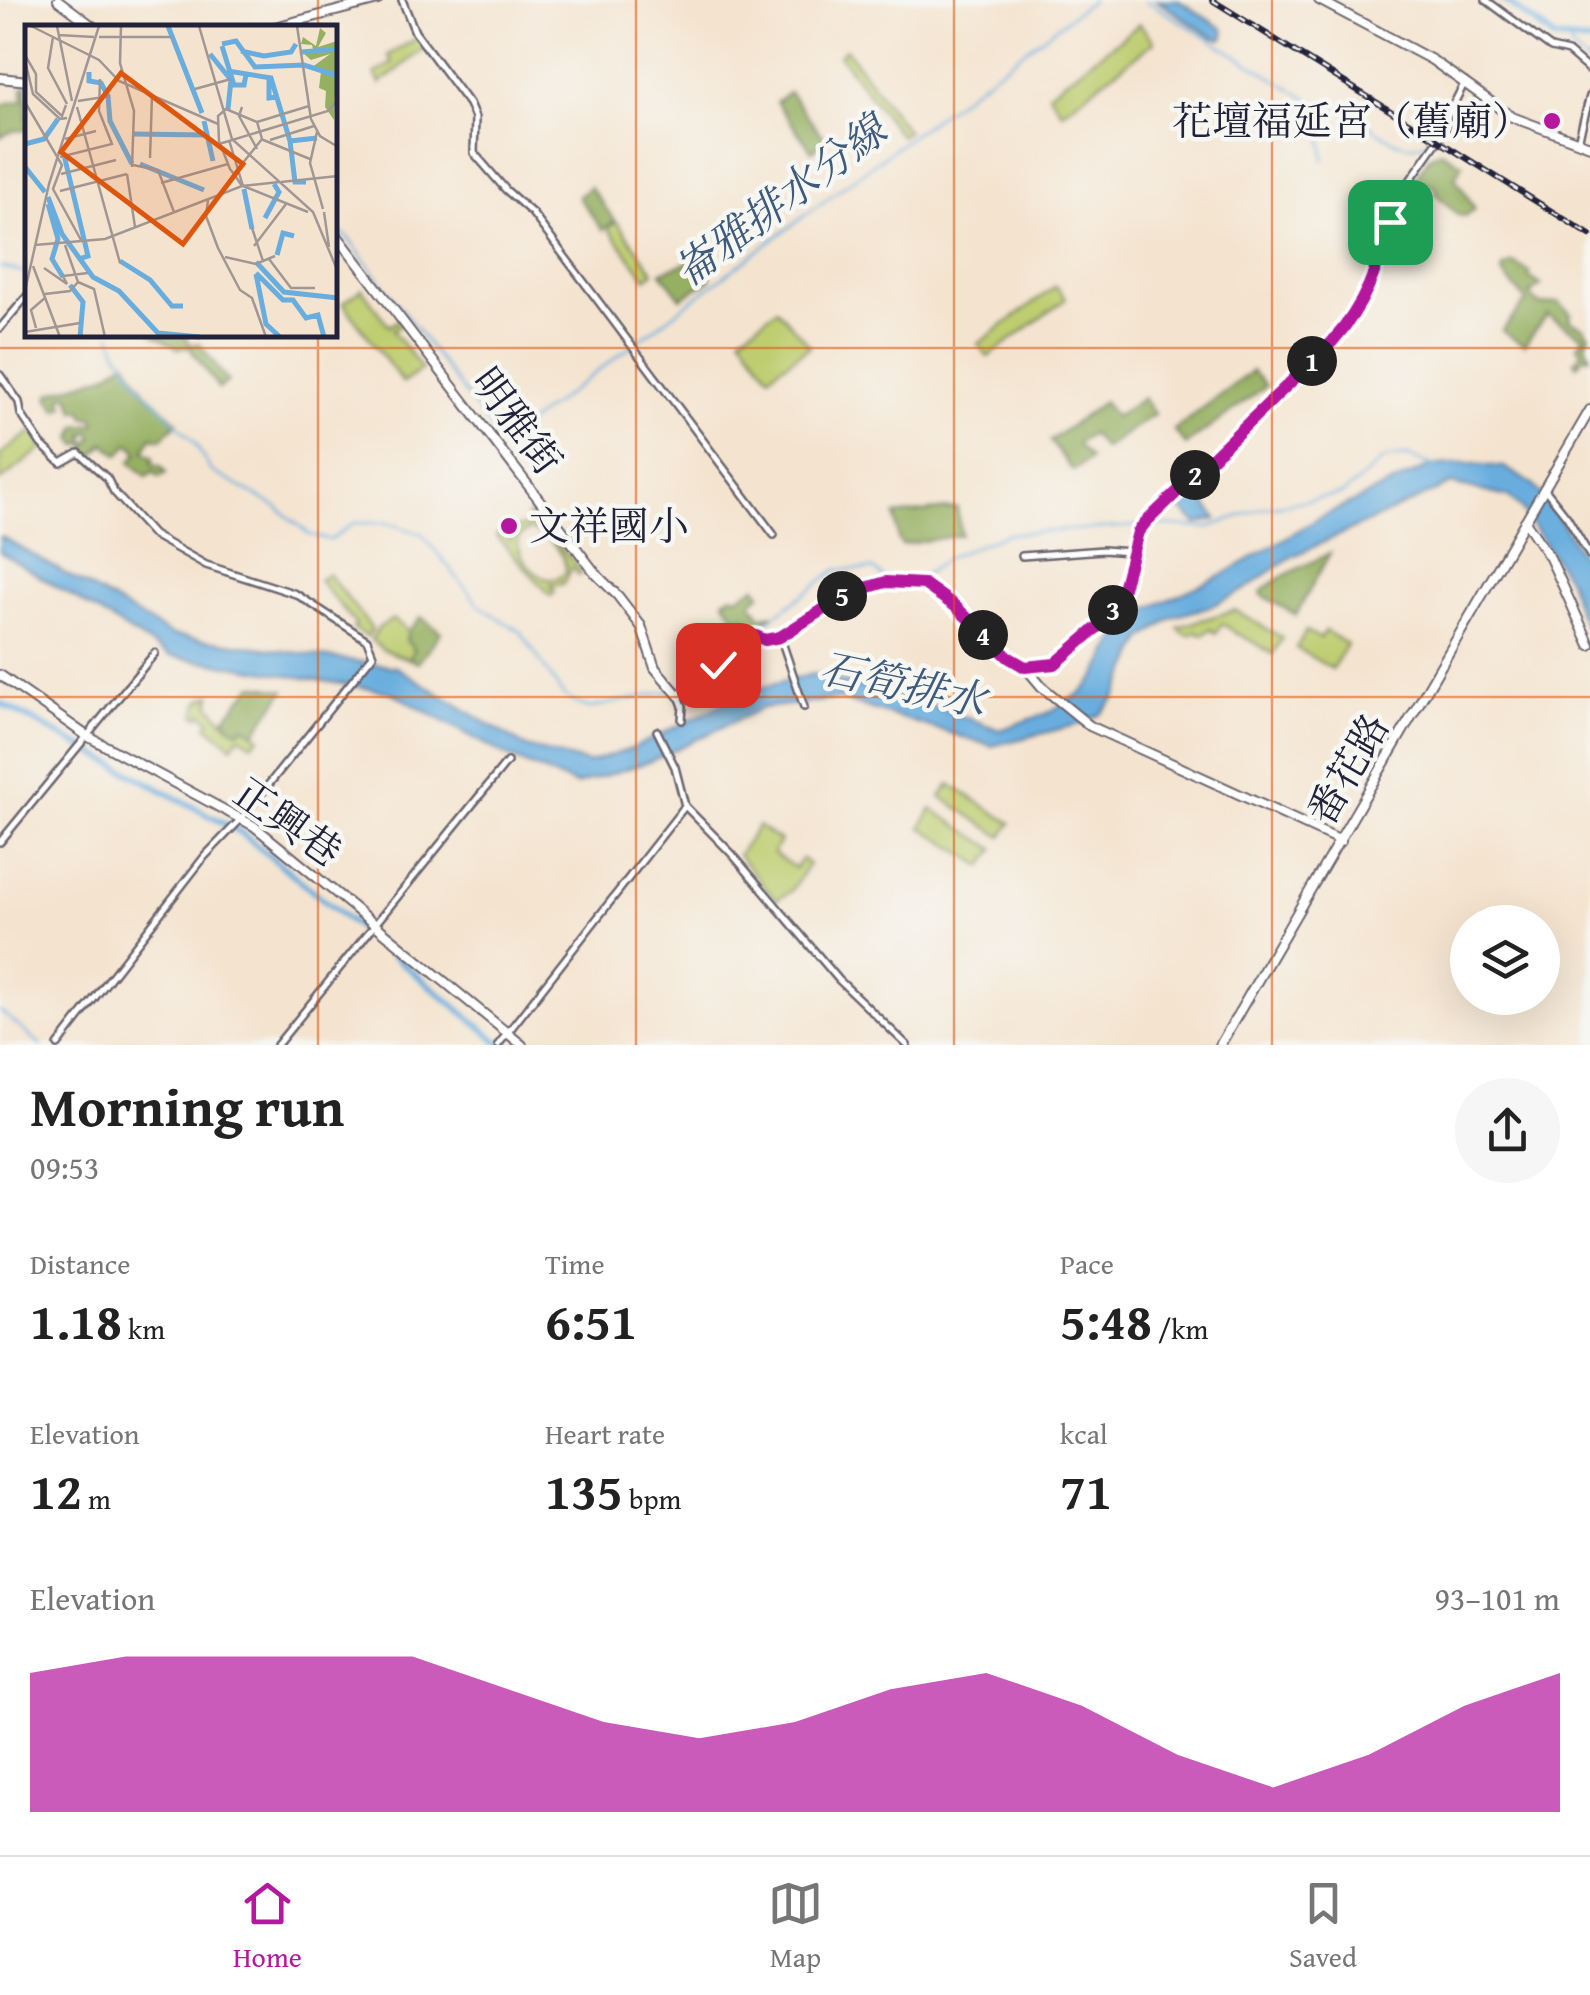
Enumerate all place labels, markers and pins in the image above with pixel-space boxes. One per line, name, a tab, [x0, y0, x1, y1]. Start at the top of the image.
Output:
place label: 花壇福延宮（舊廟）	[1172, 91, 1532, 150]
marker: 花壇福延宮（舊廟）	[1541, 110, 1563, 132]
pin	[1348, 180, 1433, 265]
pin: 1	[1287, 336, 1337, 386]
pin: 2	[1170, 450, 1220, 500]
place label: 文祥國小	[529, 496, 689, 555]
marker: 文祥國小	[498, 515, 520, 537]
pin: 5	[817, 571, 867, 621]
pin: 3	[1088, 585, 1138, 635]
pin: 4	[958, 610, 1008, 660]
pin	[676, 623, 761, 708]

